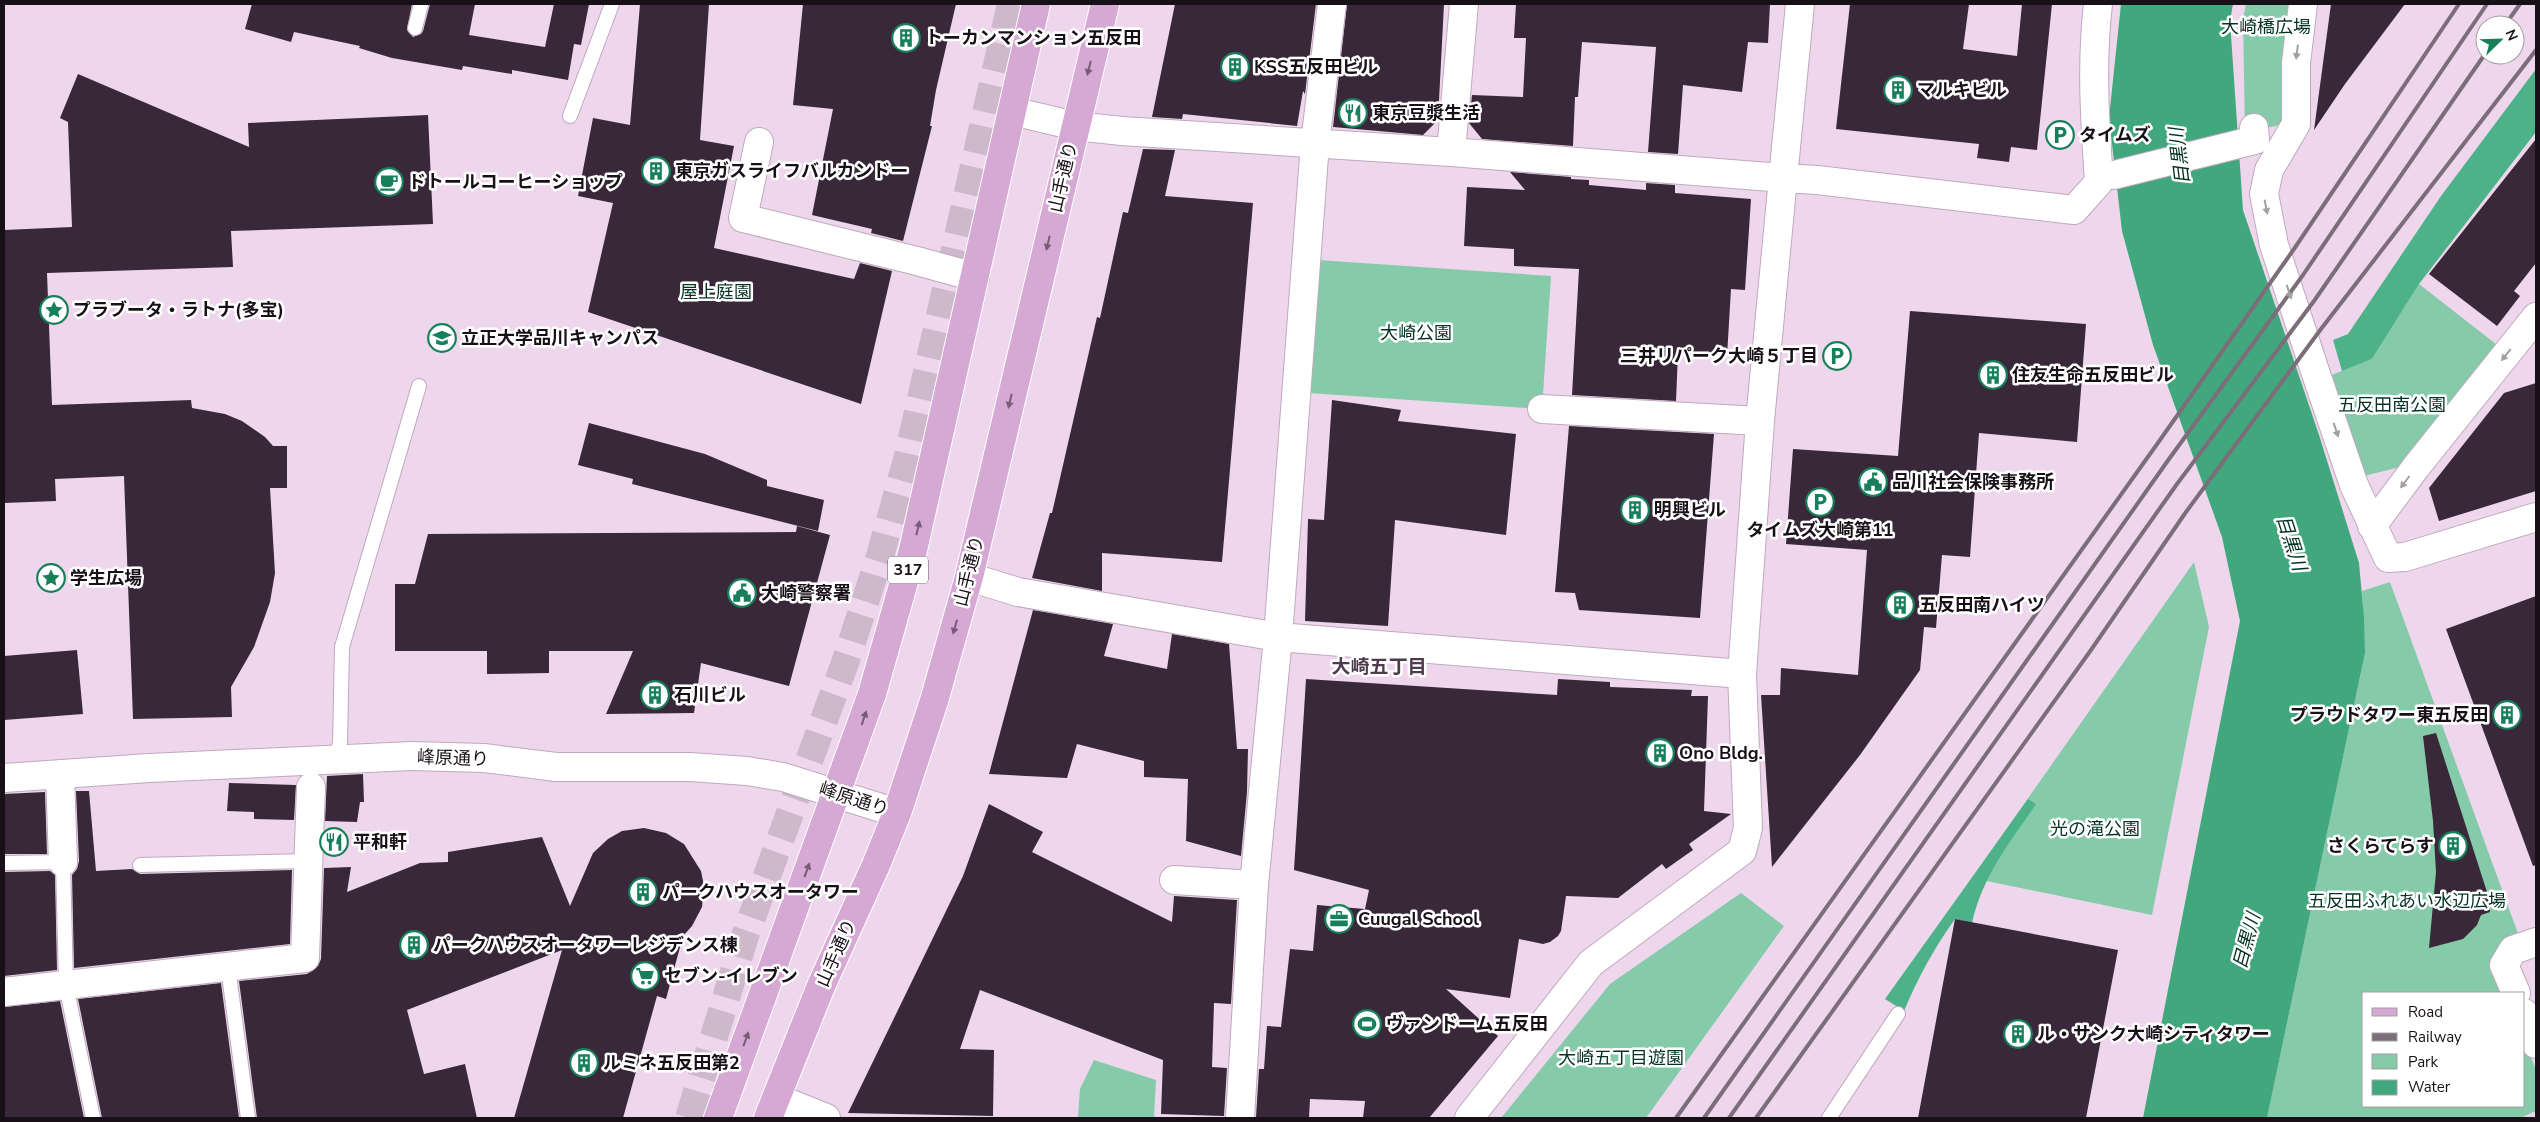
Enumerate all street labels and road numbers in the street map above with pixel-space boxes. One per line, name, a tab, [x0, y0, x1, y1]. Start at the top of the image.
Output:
street label: 山手通り	[1043, 139, 1083, 215]
street label: 山手通り	[949, 533, 989, 609]
road number: 317	[888, 556, 928, 584]
street label: 峰原通り	[417, 745, 489, 771]
street label: 峰原通り	[816, 776, 892, 822]
street label: 山手通り	[810, 915, 862, 991]

